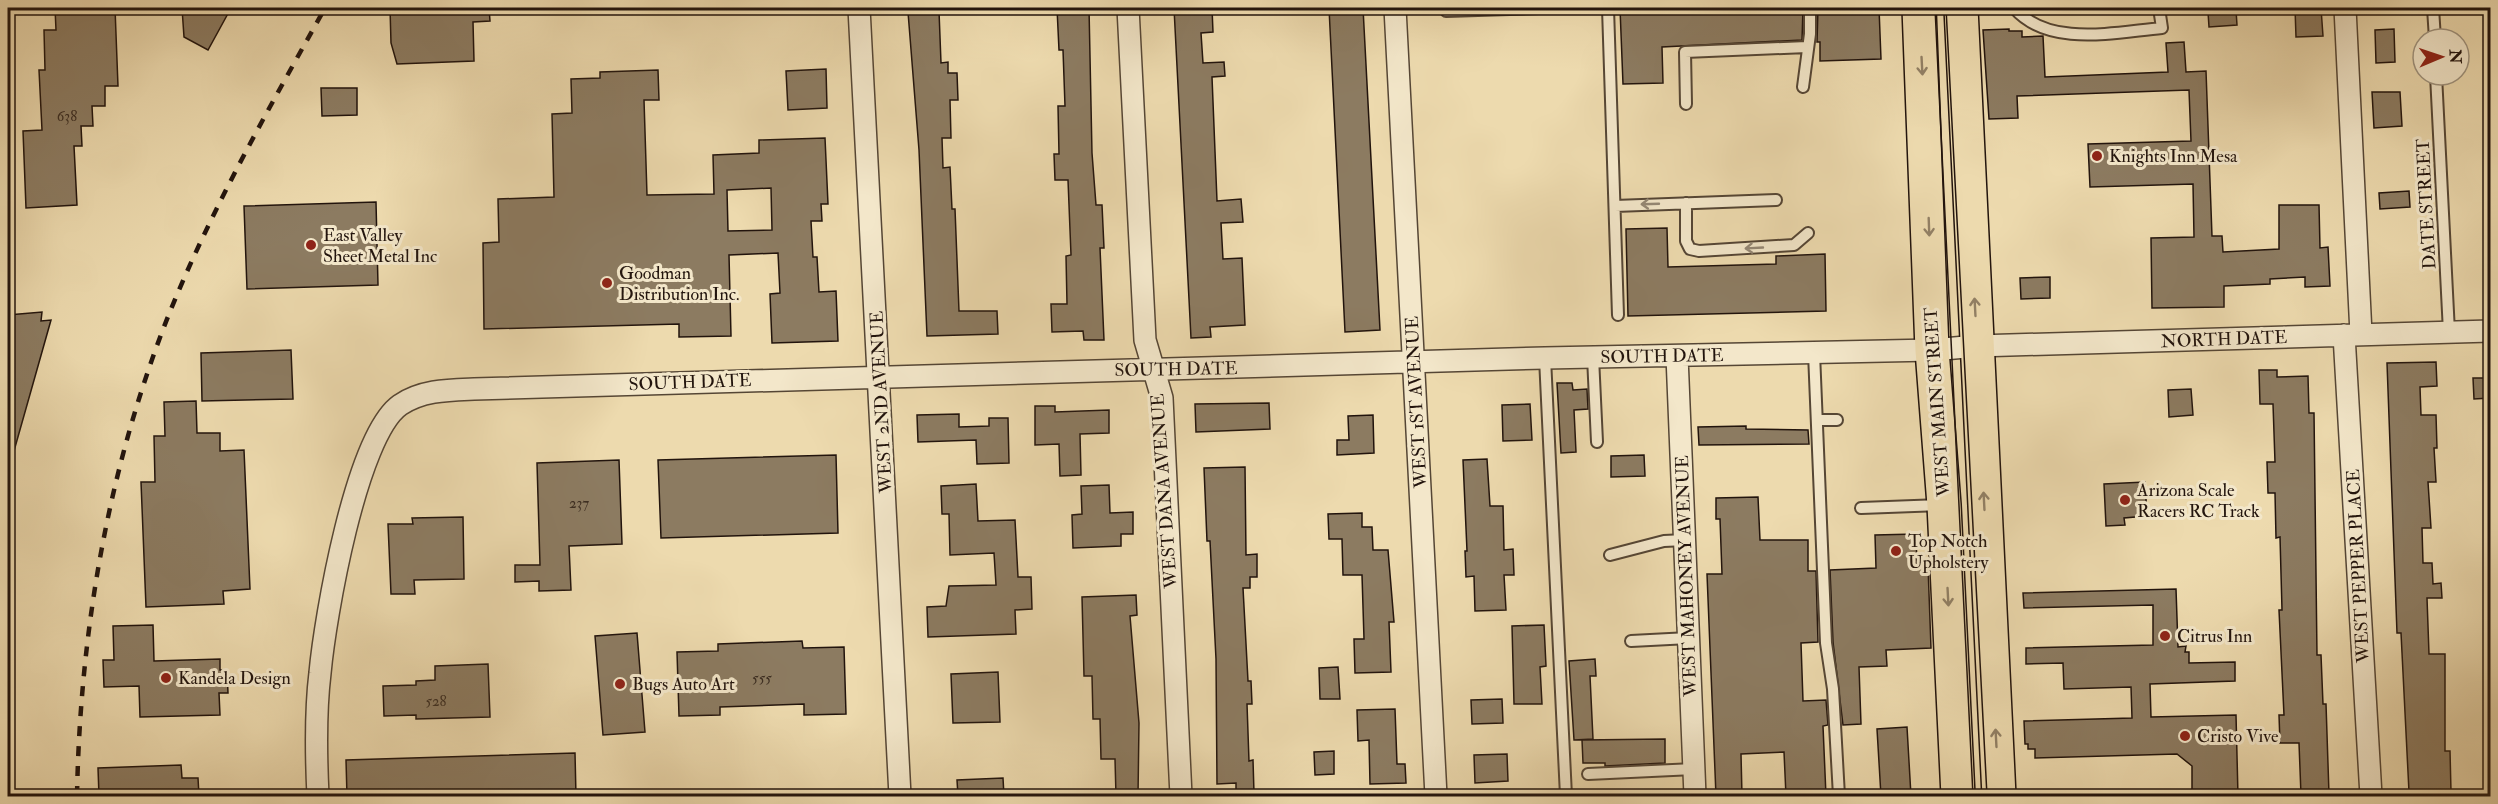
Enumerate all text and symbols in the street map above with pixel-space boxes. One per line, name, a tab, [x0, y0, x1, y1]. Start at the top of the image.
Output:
north arrow	[2411, 27, 2471, 87]
text: N	[2445, 48, 2465, 65]
one-way arrow	[1916, 55, 1927, 75]
house number: 638	[57, 107, 77, 126]
street label: DATE STREET	[2412, 137, 2441, 270]
place label: Knights Inn Mesa	[2109, 145, 2238, 168]
marker: Knights Inn Mesa	[2090, 149, 2104, 163]
one-way arrow	[1641, 199, 1661, 210]
one-way arrow	[1923, 216, 1935, 236]
place label: East Valley Sheet Metal Inc	[323, 224, 437, 268]
marker: East Valley Sheet Metal Inc	[304, 238, 318, 252]
one-way arrow	[1744, 243, 1764, 254]
place label: Goodman Distribution Inc.	[619, 262, 739, 306]
marker: Goodman Distribution Inc.	[600, 276, 614, 290]
one-way arrow	[1969, 297, 1980, 317]
street label: WEST MAIN STREET	[1919, 306, 1956, 499]
street label: WEST 2ND AVENUE	[865, 310, 898, 495]
street label: WEST 1ST AVENUE	[1401, 315, 1433, 490]
street label: NORTH DATE	[2160, 326, 2288, 353]
street label: SOUTH DATE	[1600, 344, 1724, 369]
street label: SOUTH DATE	[1114, 357, 1238, 382]
street label: SOUTH DATE	[628, 369, 752, 396]
street label: WEST DANA AVENUE	[1146, 393, 1183, 590]
street label: WEST MAHONEY AVENUE	[1671, 455, 1702, 698]
street label: WEST PEPPER PLACE	[2342, 469, 2375, 664]
place label: Arizona Scale Racers RC Track	[2136, 479, 2260, 523]
one-way arrow	[1978, 492, 1989, 512]
marker: Arizona Scale Racers RC Track	[2118, 493, 2132, 507]
house number: 237	[569, 494, 589, 513]
place label: Top Notch Upholstery	[1908, 530, 1990, 574]
marker: Top Notch Upholstery	[1889, 544, 1903, 558]
one-way arrow	[1943, 586, 1954, 606]
place label: Citrus Inn	[2177, 625, 2252, 648]
marker: Citrus Inn	[2158, 629, 2172, 643]
place label: Kandela Design	[178, 667, 291, 690]
house number: 555	[752, 669, 772, 688]
marker: Kandela Design	[159, 671, 173, 685]
place label: Bugs Auto Art	[632, 673, 735, 696]
marker: Bugs Auto Art	[613, 677, 627, 691]
house number: 528	[425, 692, 447, 711]
place label: Cristo Vive	[2197, 725, 2279, 748]
one-way arrow	[1990, 729, 2001, 749]
marker: Cristo Vive	[2178, 729, 2192, 743]

